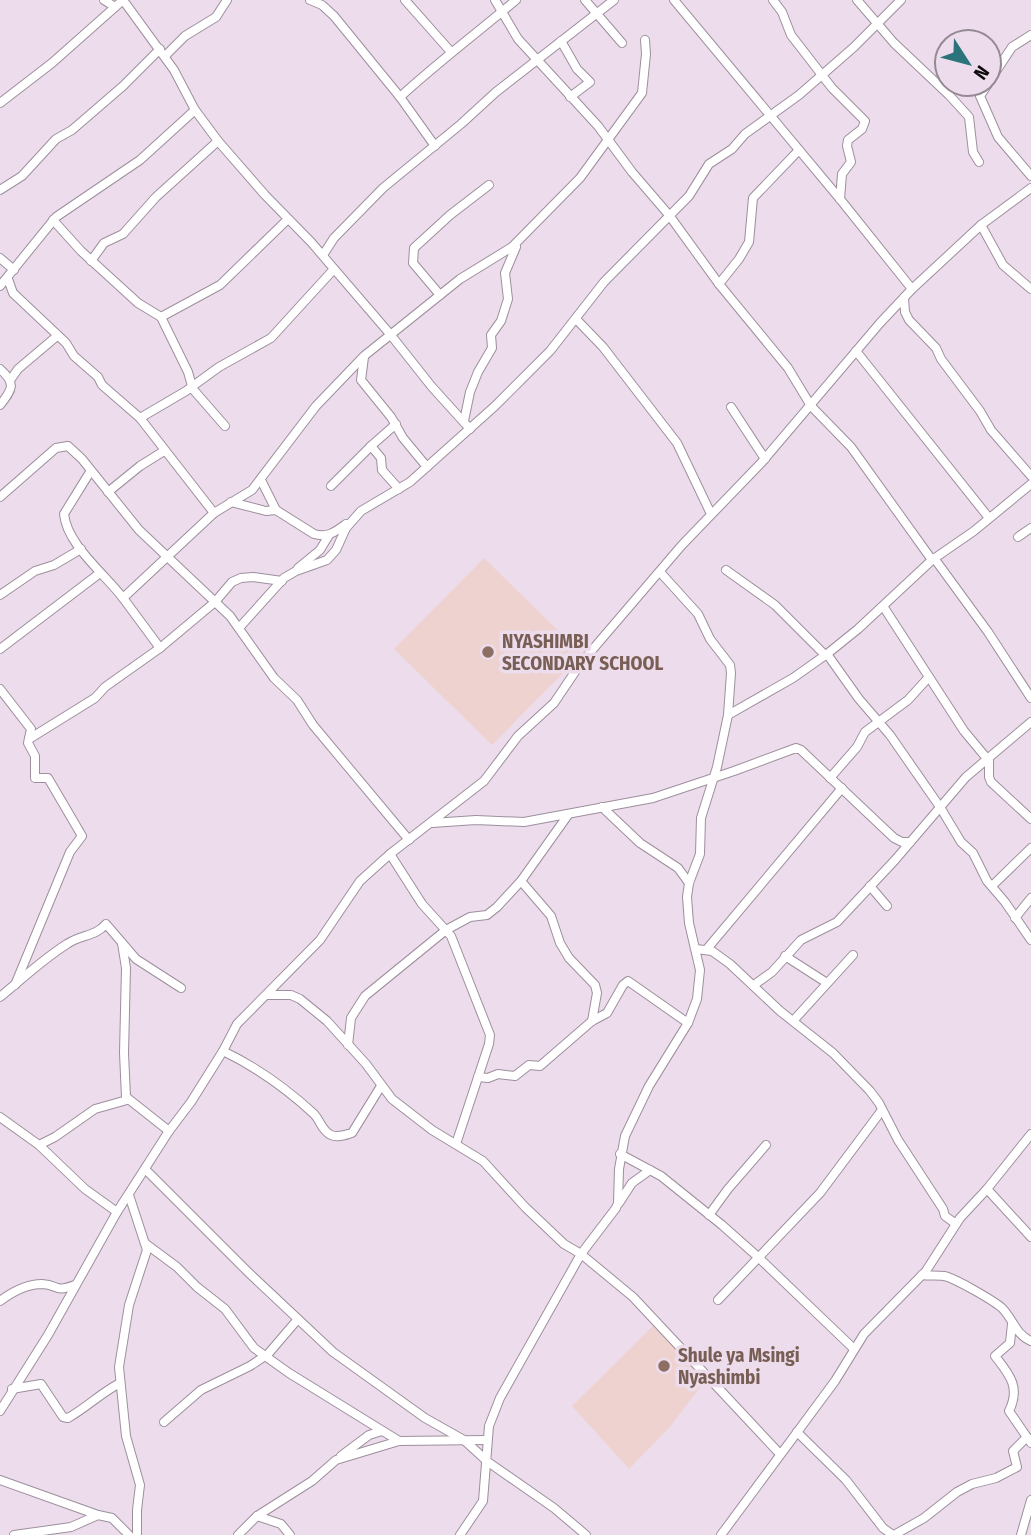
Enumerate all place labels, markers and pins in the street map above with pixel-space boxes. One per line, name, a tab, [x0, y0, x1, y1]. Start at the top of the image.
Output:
place label: NYASHIMBI SECONDARY SCHOOL	[502, 630, 663, 675]
marker: NYASHIMBI SECONDARY SCHOOL	[480, 644, 496, 660]
place label: Shule ya Msingi Nyashimbi	[678, 1344, 800, 1389]
marker: Shule ya Msingi Nyashimbi	[656, 1358, 672, 1374]

